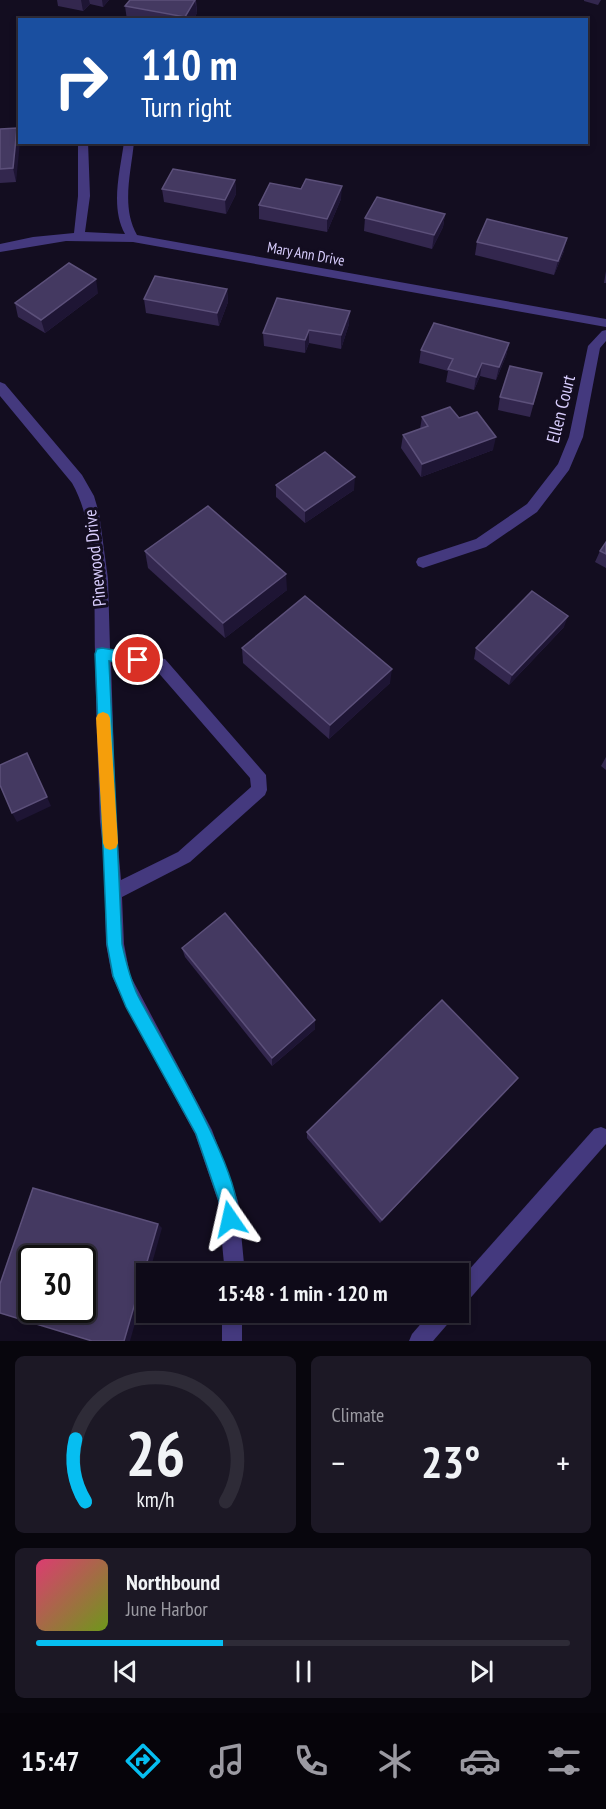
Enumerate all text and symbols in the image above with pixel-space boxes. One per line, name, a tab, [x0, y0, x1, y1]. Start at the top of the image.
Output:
text: 110 m	[141, 37, 238, 92]
icon: right	[42, 42, 120, 120]
text: Turn right	[141, 90, 232, 124]
street label: Mary Ann Drive	[266, 237, 346, 270]
street label: Ellen Court	[541, 373, 580, 445]
street label: Pinewood Drive	[78, 508, 111, 608]
pin	[112, 634, 163, 685]
icon: arrive	[121, 643, 154, 676]
position arrow	[198, 1187, 262, 1251]
speed limit sign: 30	[18, 1245, 96, 1323]
text: 15:48 · 1 min · 120 m	[217, 1279, 388, 1307]
text: Climate	[332, 1402, 384, 1428]
text: 26	[125, 1412, 185, 1493]
text: 23°	[421, 1432, 480, 1490]
text: −	[332, 1441, 345, 1484]
text: +	[556, 1441, 570, 1484]
text: km/h	[136, 1485, 174, 1513]
text: Northbound	[126, 1568, 220, 1596]
text: June Harbor	[126, 1596, 208, 1622]
icon: previous	[109, 1655, 142, 1688]
icon: pause	[287, 1655, 320, 1688]
icon: next	[465, 1655, 498, 1688]
icon: directions	[122, 1740, 164, 1782]
icon: music	[206, 1740, 248, 1782]
icon: phone	[290, 1740, 332, 1782]
icon: climate	[374, 1740, 416, 1782]
icon: car	[459, 1740, 501, 1782]
icon: filters	[543, 1740, 585, 1782]
text: 15:47	[21, 1744, 80, 1778]

